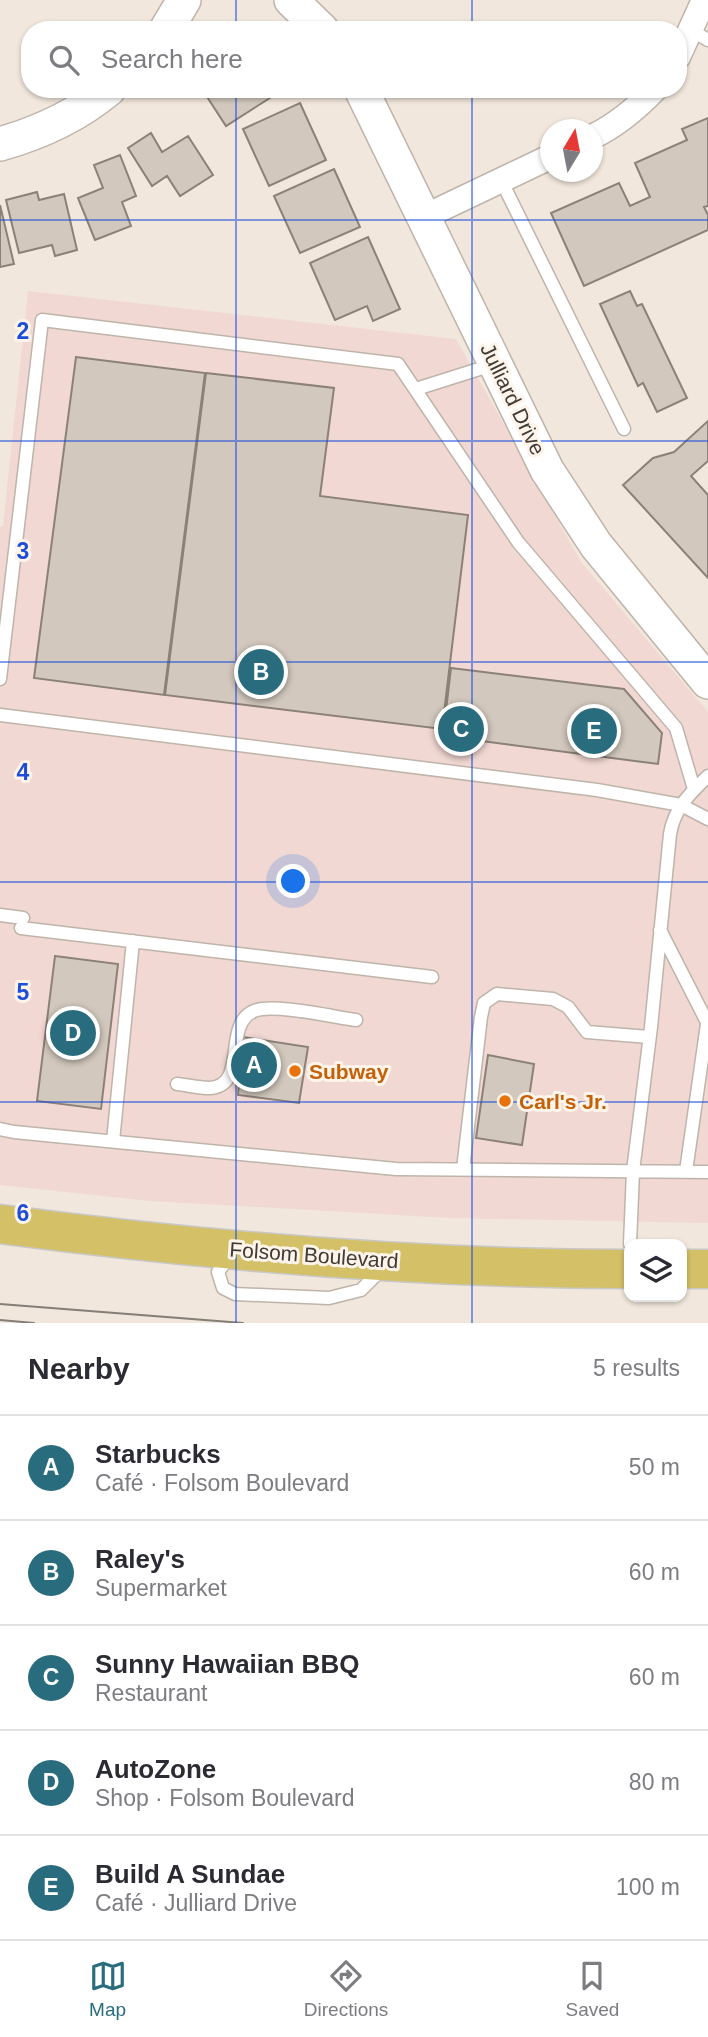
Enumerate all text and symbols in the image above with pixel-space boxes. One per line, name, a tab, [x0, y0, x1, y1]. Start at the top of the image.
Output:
search box	[21, 21, 687, 98]
icon: search	[45, 41, 83, 79]
text: Search here	[101, 44, 243, 74]
north arrow	[540, 119, 603, 182]
text: 2	[17, 318, 29, 344]
street label: Julliard Drive	[476, 339, 550, 459]
text: 3	[17, 538, 29, 564]
pin: B	[238, 646, 284, 698]
pin: C	[438, 703, 484, 755]
pin: E	[571, 705, 617, 757]
text: 4	[17, 759, 30, 785]
your location	[276, 864, 310, 898]
text: 5	[17, 979, 30, 1005]
pin: D	[50, 1007, 96, 1059]
pin: A	[231, 1039, 277, 1091]
place label: Subway	[309, 1060, 389, 1083]
marker: Subway	[287, 1063, 303, 1079]
place label: Carl's Jr.	[519, 1090, 607, 1113]
marker: Carl's Jr.	[497, 1093, 513, 1109]
text: 6	[17, 1200, 29, 1226]
street label: Folsom Boulevard	[229, 1238, 399, 1272]
map controls	[624, 1239, 687, 1302]
button: layers	[624, 1239, 687, 1302]
text: Nearby	[28, 1352, 130, 1385]
text: 5 results	[593, 1355, 680, 1381]
text: Starbucks	[95, 1439, 221, 1469]
text: A	[43, 1454, 59, 1480]
text: 50 m	[629, 1454, 680, 1480]
text: Café · Folsom Boulevard	[95, 1470, 349, 1496]
text: Raley's	[95, 1544, 185, 1574]
text: B	[43, 1559, 59, 1585]
text: 60 m	[629, 1559, 680, 1585]
text: Supermarket	[95, 1575, 227, 1601]
text: Sunny Hawaiian BBQ	[95, 1649, 359, 1679]
text: C	[43, 1664, 59, 1690]
text: 60 m	[629, 1664, 680, 1690]
text: Restaurant	[95, 1680, 208, 1706]
text: AutoZone	[95, 1754, 216, 1784]
text: D	[43, 1769, 59, 1795]
text: 80 m	[629, 1769, 680, 1795]
text: Shop · Folsom Boulevard	[95, 1785, 355, 1811]
text: Build A Sundae	[95, 1859, 285, 1889]
text: E	[43, 1874, 59, 1900]
text: 100 m	[616, 1874, 680, 1900]
text: Café · Julliard Drive	[95, 1890, 297, 1916]
tab: Map	[89, 1957, 127, 2021]
tab: Directions	[304, 1957, 388, 2021]
tab: Saved	[565, 1957, 619, 2021]

